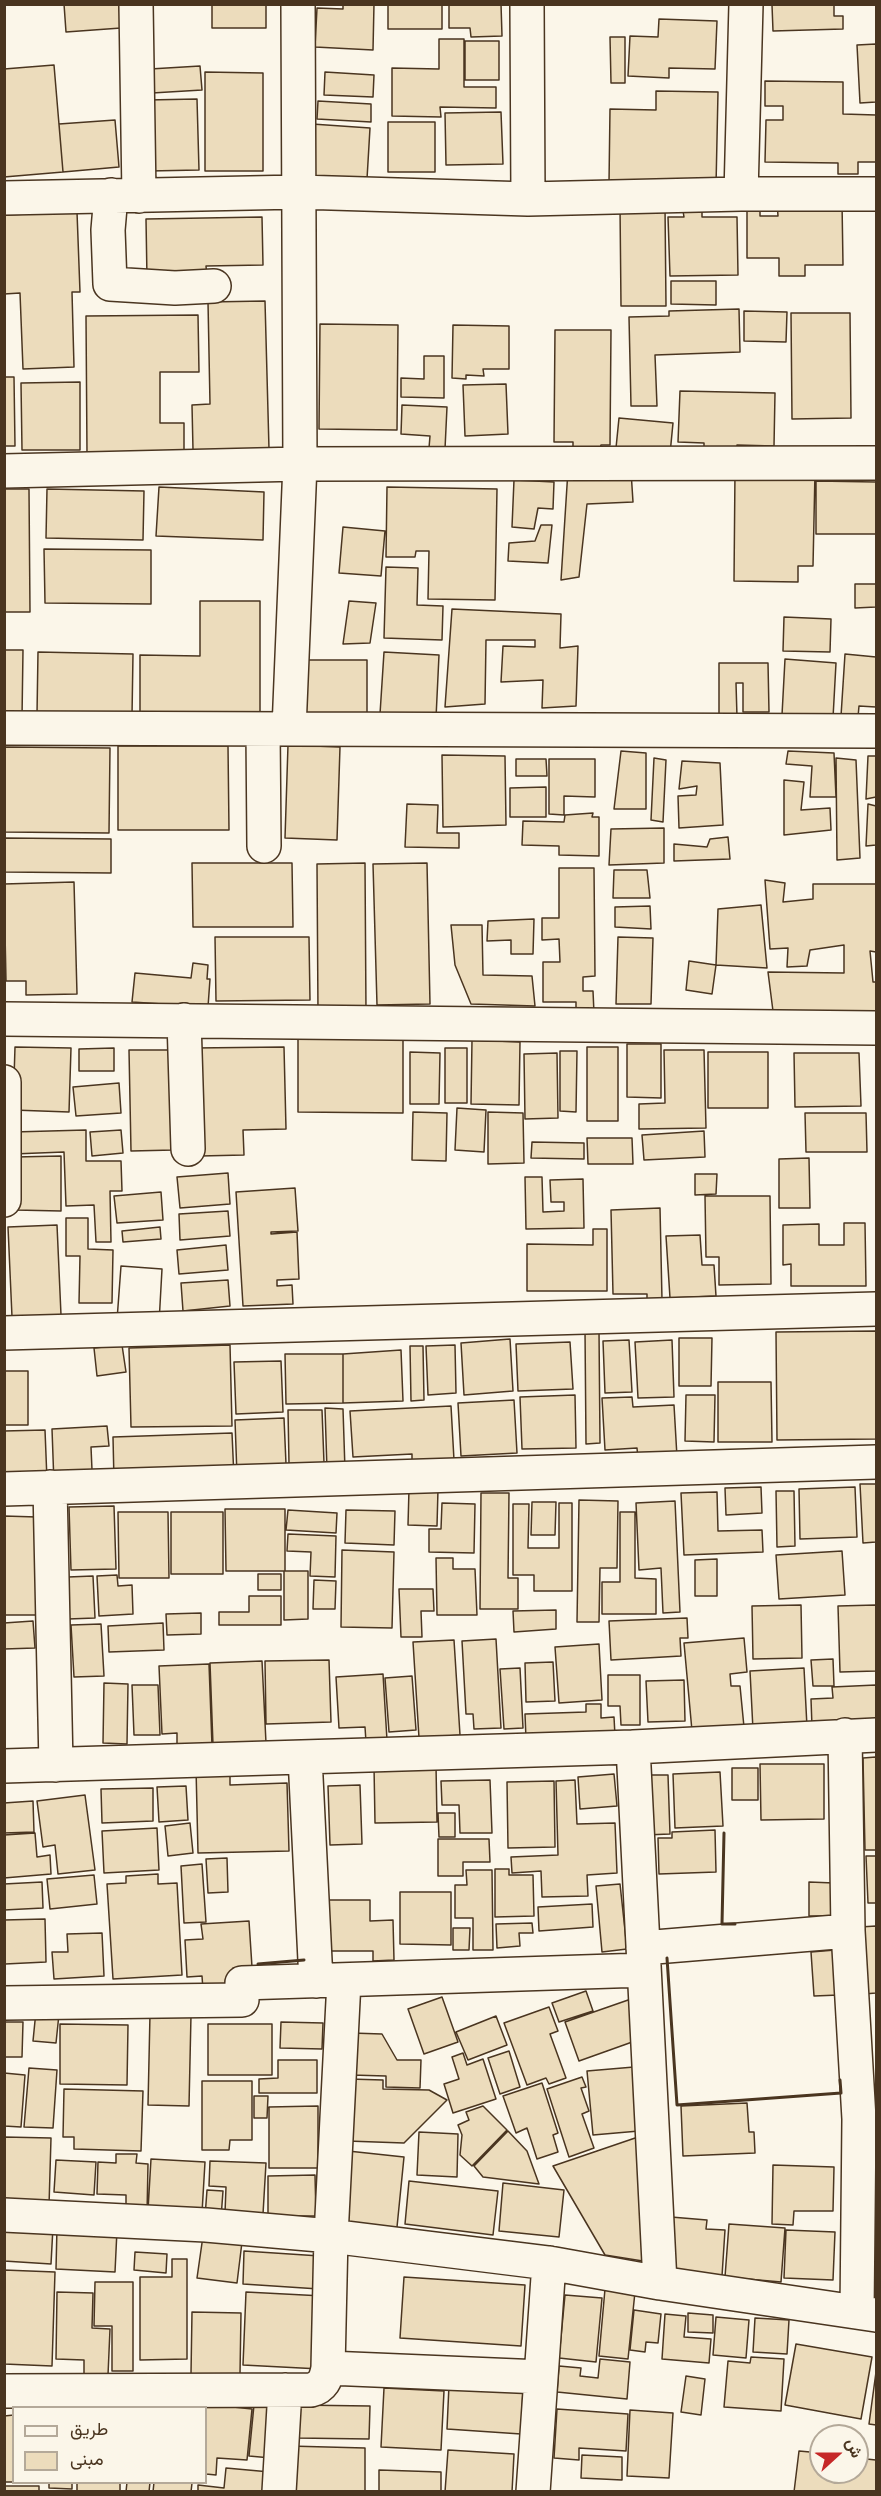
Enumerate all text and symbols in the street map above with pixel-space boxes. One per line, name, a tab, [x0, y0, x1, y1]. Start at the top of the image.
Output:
legend	[12, 2406, 207, 2484]
text: طريق	[70, 2418, 108, 2440]
north arrow	[809, 2424, 869, 2484]
text: ش	[842, 2436, 867, 2460]
text: مبنى	[70, 2448, 104, 2470]

